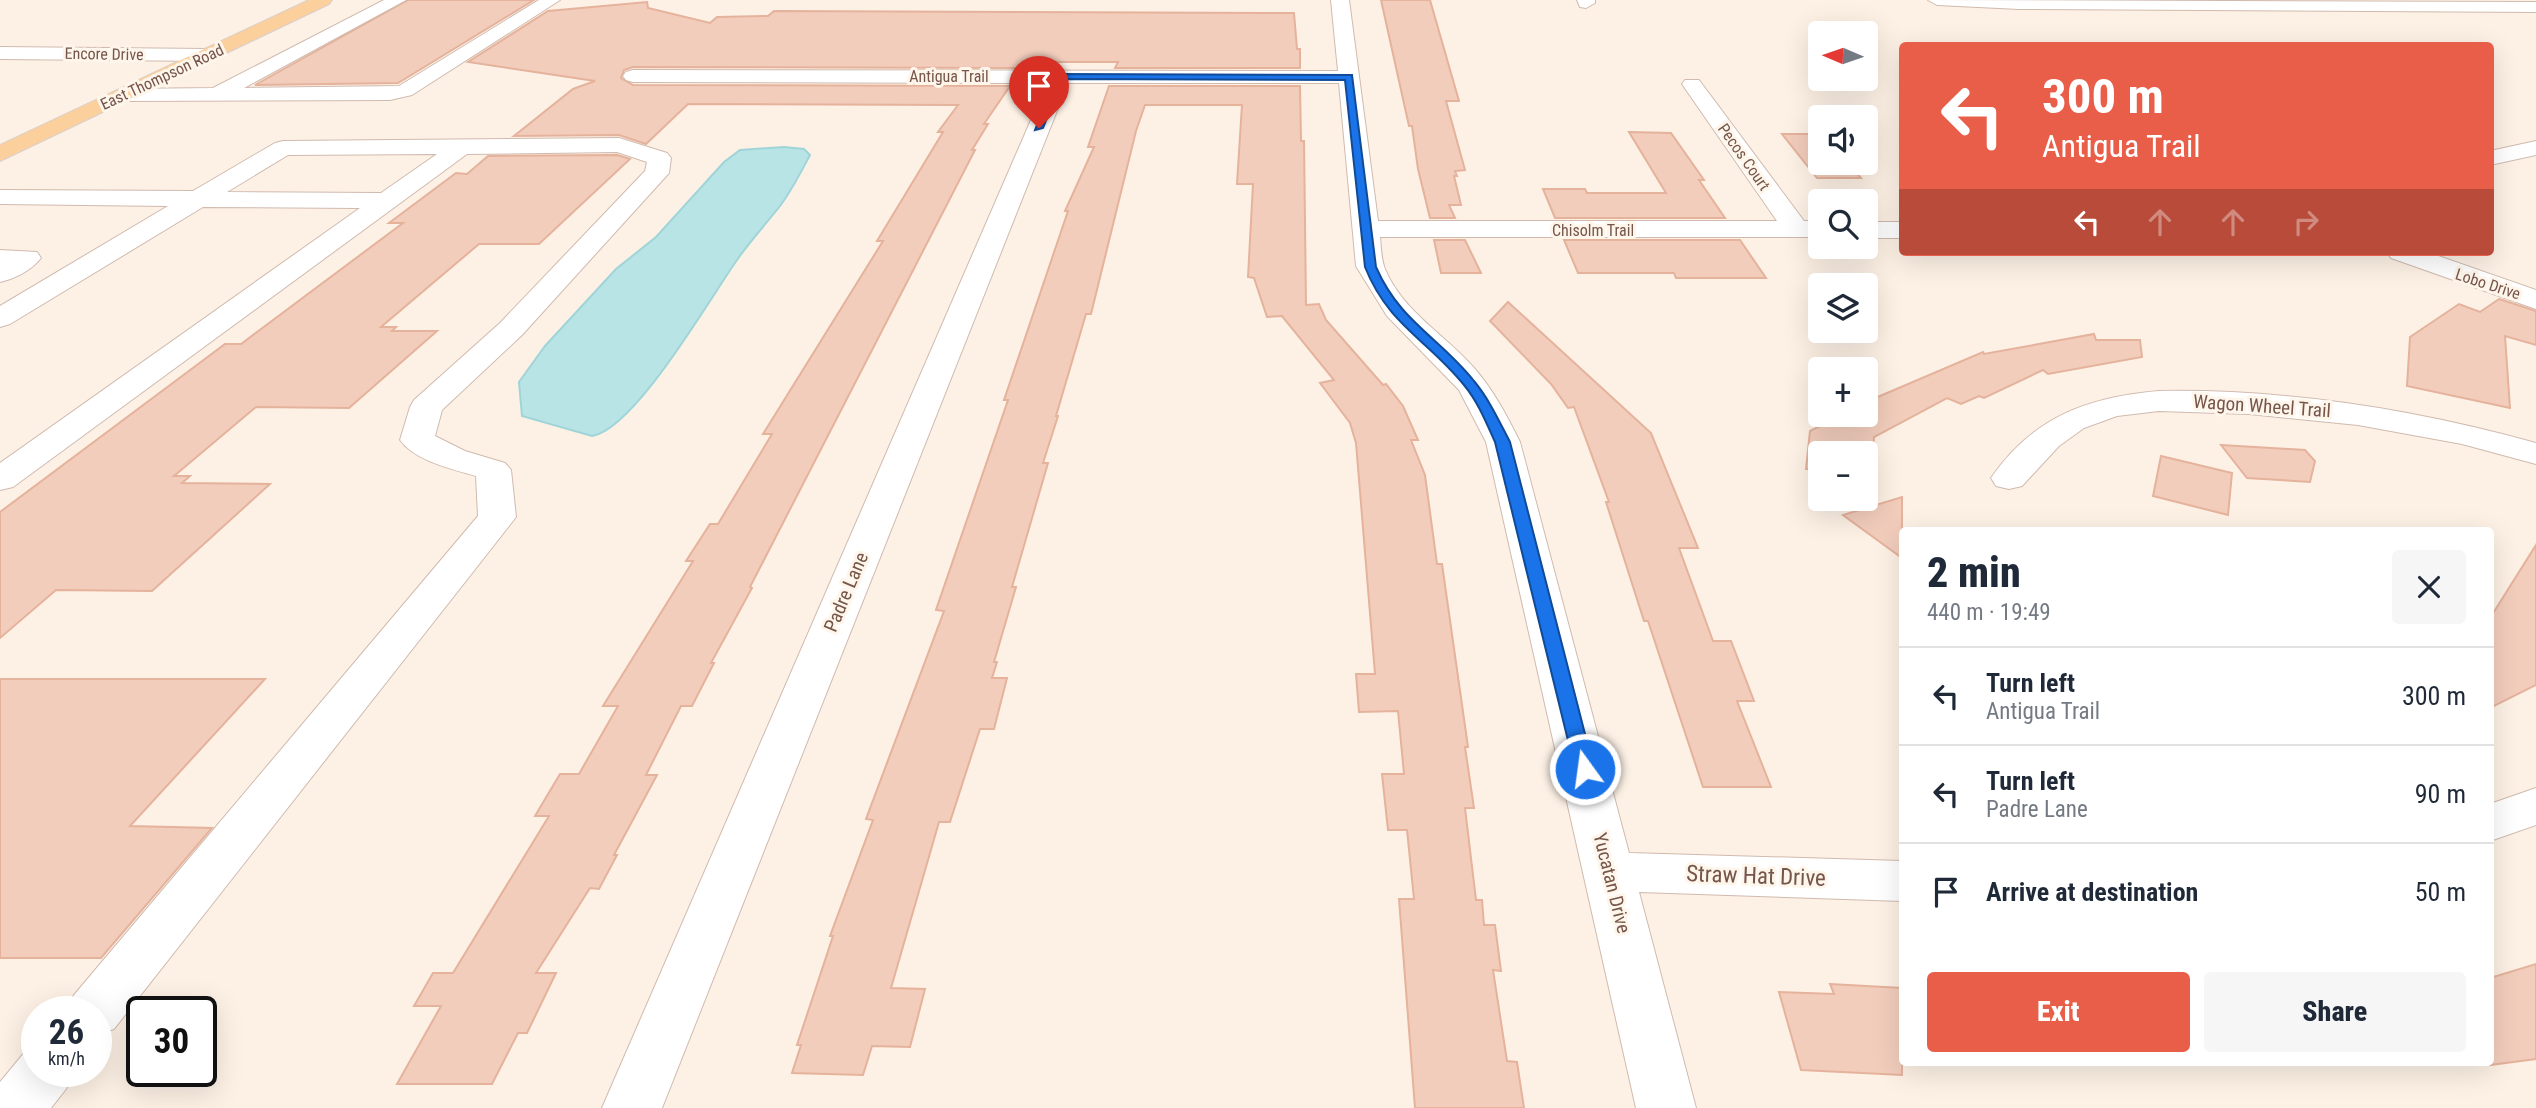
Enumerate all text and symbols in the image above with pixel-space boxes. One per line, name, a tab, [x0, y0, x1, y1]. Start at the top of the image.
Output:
north arrow	[1808, 21, 1878, 91]
map controls	[1808, 21, 1878, 511]
street label: East Thompson Road	[97, 40, 227, 114]
street label: Encore Drive	[64, 44, 144, 64]
pin	[1009, 56, 1069, 128]
street label: Antigua Trail	[909, 67, 989, 86]
icon: arrive	[1020, 67, 1058, 105]
text: 300 m	[2042, 68, 2164, 125]
icon: left	[1927, 70, 2018, 161]
button: sound	[1808, 105, 1878, 175]
street label: Pecos Court	[1714, 120, 1774, 194]
text: Antigua Trail	[2042, 127, 2201, 165]
button: search	[1808, 189, 1878, 259]
icon: left	[2068, 203, 2106, 241]
icon: ahead	[2141, 203, 2179, 241]
icon: ahead	[2214, 203, 2252, 241]
icon: right	[2287, 203, 2325, 241]
street label: Chisolm Trail	[1552, 221, 1634, 240]
street label: Lobo Drive	[2453, 265, 2523, 303]
button: layers	[1808, 273, 1878, 343]
button: +	[1808, 357, 1878, 427]
street label: Wagon Wheel Trail	[2192, 390, 2332, 422]
button: −	[1808, 441, 1878, 511]
text: 2 min	[1927, 548, 2021, 597]
street label: Padre Lane	[819, 549, 873, 635]
button: close	[2392, 550, 2466, 624]
text: 440 m · 19:49	[1927, 599, 2051, 626]
text: Turn left	[1986, 668, 2075, 698]
icon: left	[1927, 677, 1965, 715]
text: 300 m	[2402, 681, 2466, 711]
text: Antigua Trail	[1986, 698, 2100, 725]
position arrow	[1548, 732, 1622, 806]
text: Turn left	[1986, 766, 2075, 796]
icon: left	[1927, 775, 1965, 813]
text: 90 m	[2415, 779, 2466, 809]
text: Padre Lane	[1986, 796, 2088, 823]
street label: Yucatan Drive	[1588, 830, 1636, 936]
street label: Straw Hat Drive	[1686, 860, 1826, 892]
icon: arrive	[1927, 873, 1965, 911]
text: Arrive at destination	[1986, 877, 2198, 907]
text: 50 m	[2415, 877, 2466, 907]
button: Exit	[1927, 972, 2190, 1052]
button: Share	[2204, 972, 2466, 1052]
speed limit sign: 30	[126, 996, 217, 1087]
text: 26	[49, 1012, 84, 1053]
text: km/h	[48, 1048, 85, 1069]

